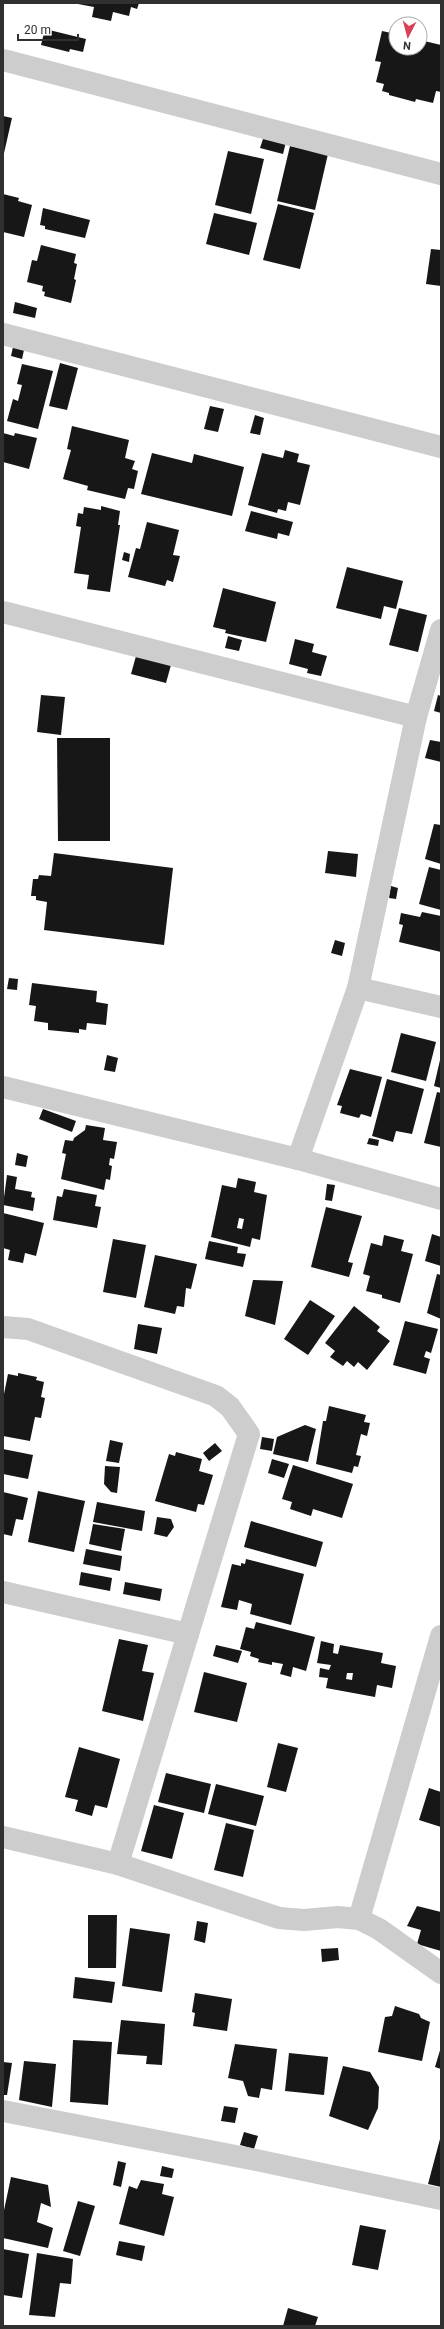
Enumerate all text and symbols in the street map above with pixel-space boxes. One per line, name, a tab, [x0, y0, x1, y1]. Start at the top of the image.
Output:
scale bar	[18, 16, 78, 42]
north arrow	[388, 16, 428, 56]
text: 20 m	[24, 23, 51, 37]
text: N	[402, 39, 412, 52]

